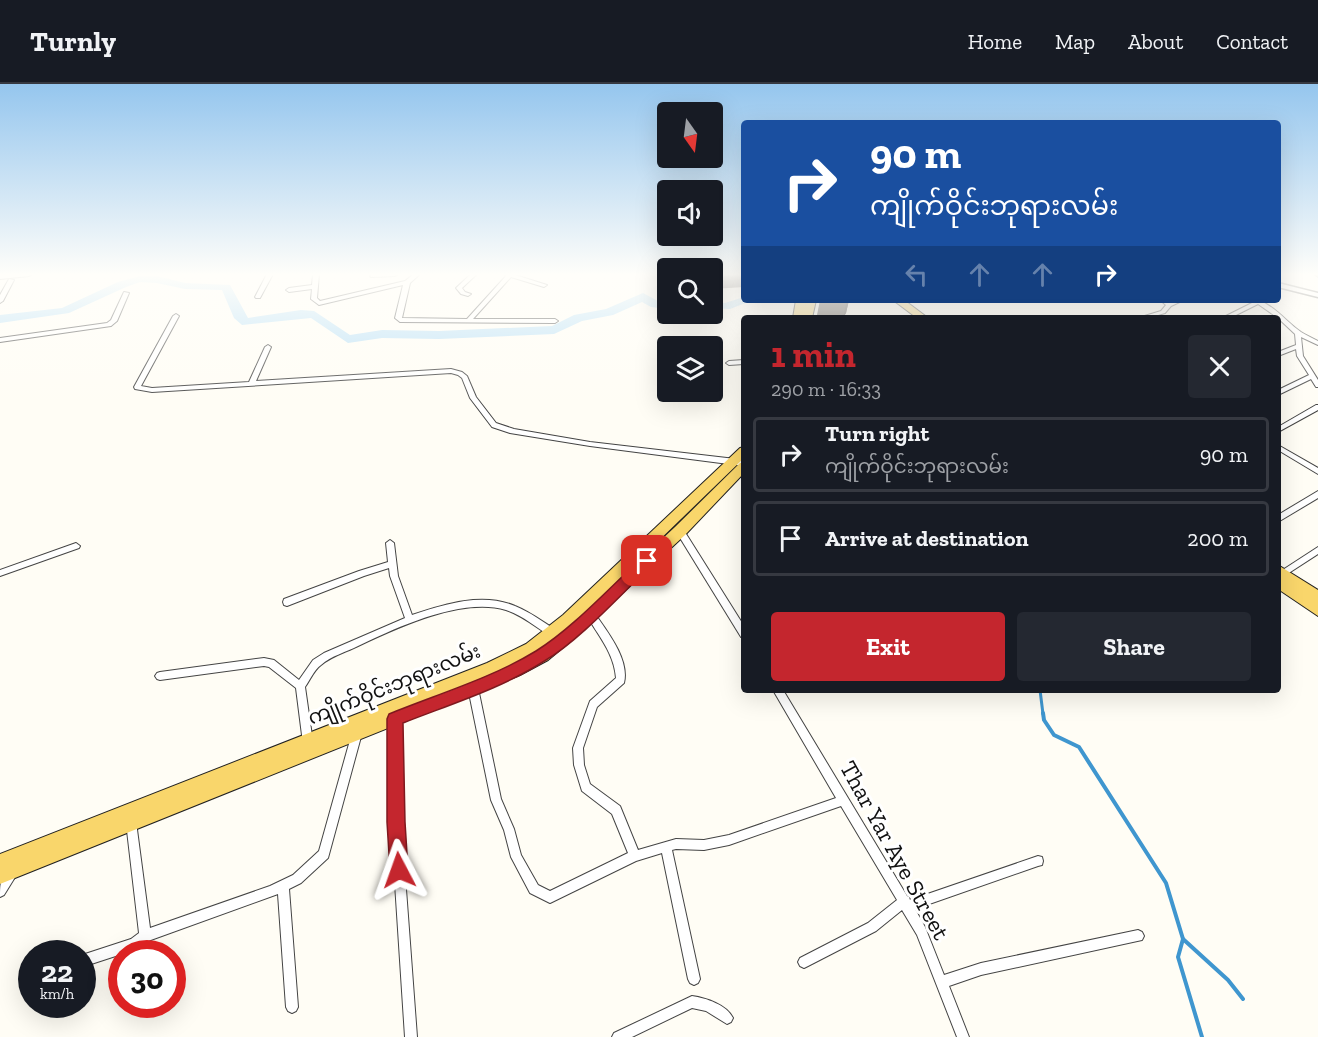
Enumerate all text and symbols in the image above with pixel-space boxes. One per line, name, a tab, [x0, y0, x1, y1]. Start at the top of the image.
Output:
text: Turnly	[30, 25, 116, 58]
text: Home	[968, 29, 1022, 54]
text: Map	[1055, 29, 1095, 54]
text: About	[1128, 29, 1183, 54]
text: Contact	[1216, 29, 1288, 54]
north arrow	[657, 102, 723, 168]
map controls	[657, 102, 723, 402]
text: 90 m	[870, 128, 961, 179]
icon: right	[771, 144, 849, 222]
button: sound	[657, 180, 723, 246]
text: ကျိုက်ဝိုင်းဘုရားလမ်း	[870, 190, 1118, 222]
button: search	[657, 258, 723, 324]
icon: left	[900, 258, 933, 291]
icon: ahead	[963, 258, 996, 291]
icon: ahead	[1026, 258, 1059, 291]
icon: right	[1089, 258, 1122, 291]
text: 1 min	[771, 333, 856, 376]
button: close	[1188, 335, 1251, 398]
button: layers	[657, 336, 723, 402]
text: 290 m · 16:33	[771, 377, 881, 401]
text: Turn right	[825, 420, 929, 447]
icon: right	[774, 438, 807, 471]
text: 90 m	[1200, 441, 1248, 468]
text: ကျိုက်ဝိုင်းဘုရားလမ်း	[825, 454, 1009, 478]
icon: arrive	[774, 522, 807, 555]
text: Arrive at destination	[825, 525, 1028, 552]
text: 200 m	[1187, 525, 1248, 552]
pin	[621, 535, 672, 586]
icon: arrive	[630, 544, 663, 577]
button: Exit	[771, 612, 1005, 681]
button: Share	[1017, 612, 1251, 681]
street label: ကျိုက်ဝိုင်းဘုရားလမ်း	[303, 637, 486, 734]
street label: Thar Yar Aye Street	[834, 756, 956, 944]
position arrow	[367, 838, 431, 902]
speed limit sign: 30	[108, 940, 186, 1018]
text: 22	[41, 954, 73, 990]
text: km/h	[40, 985, 74, 1003]

